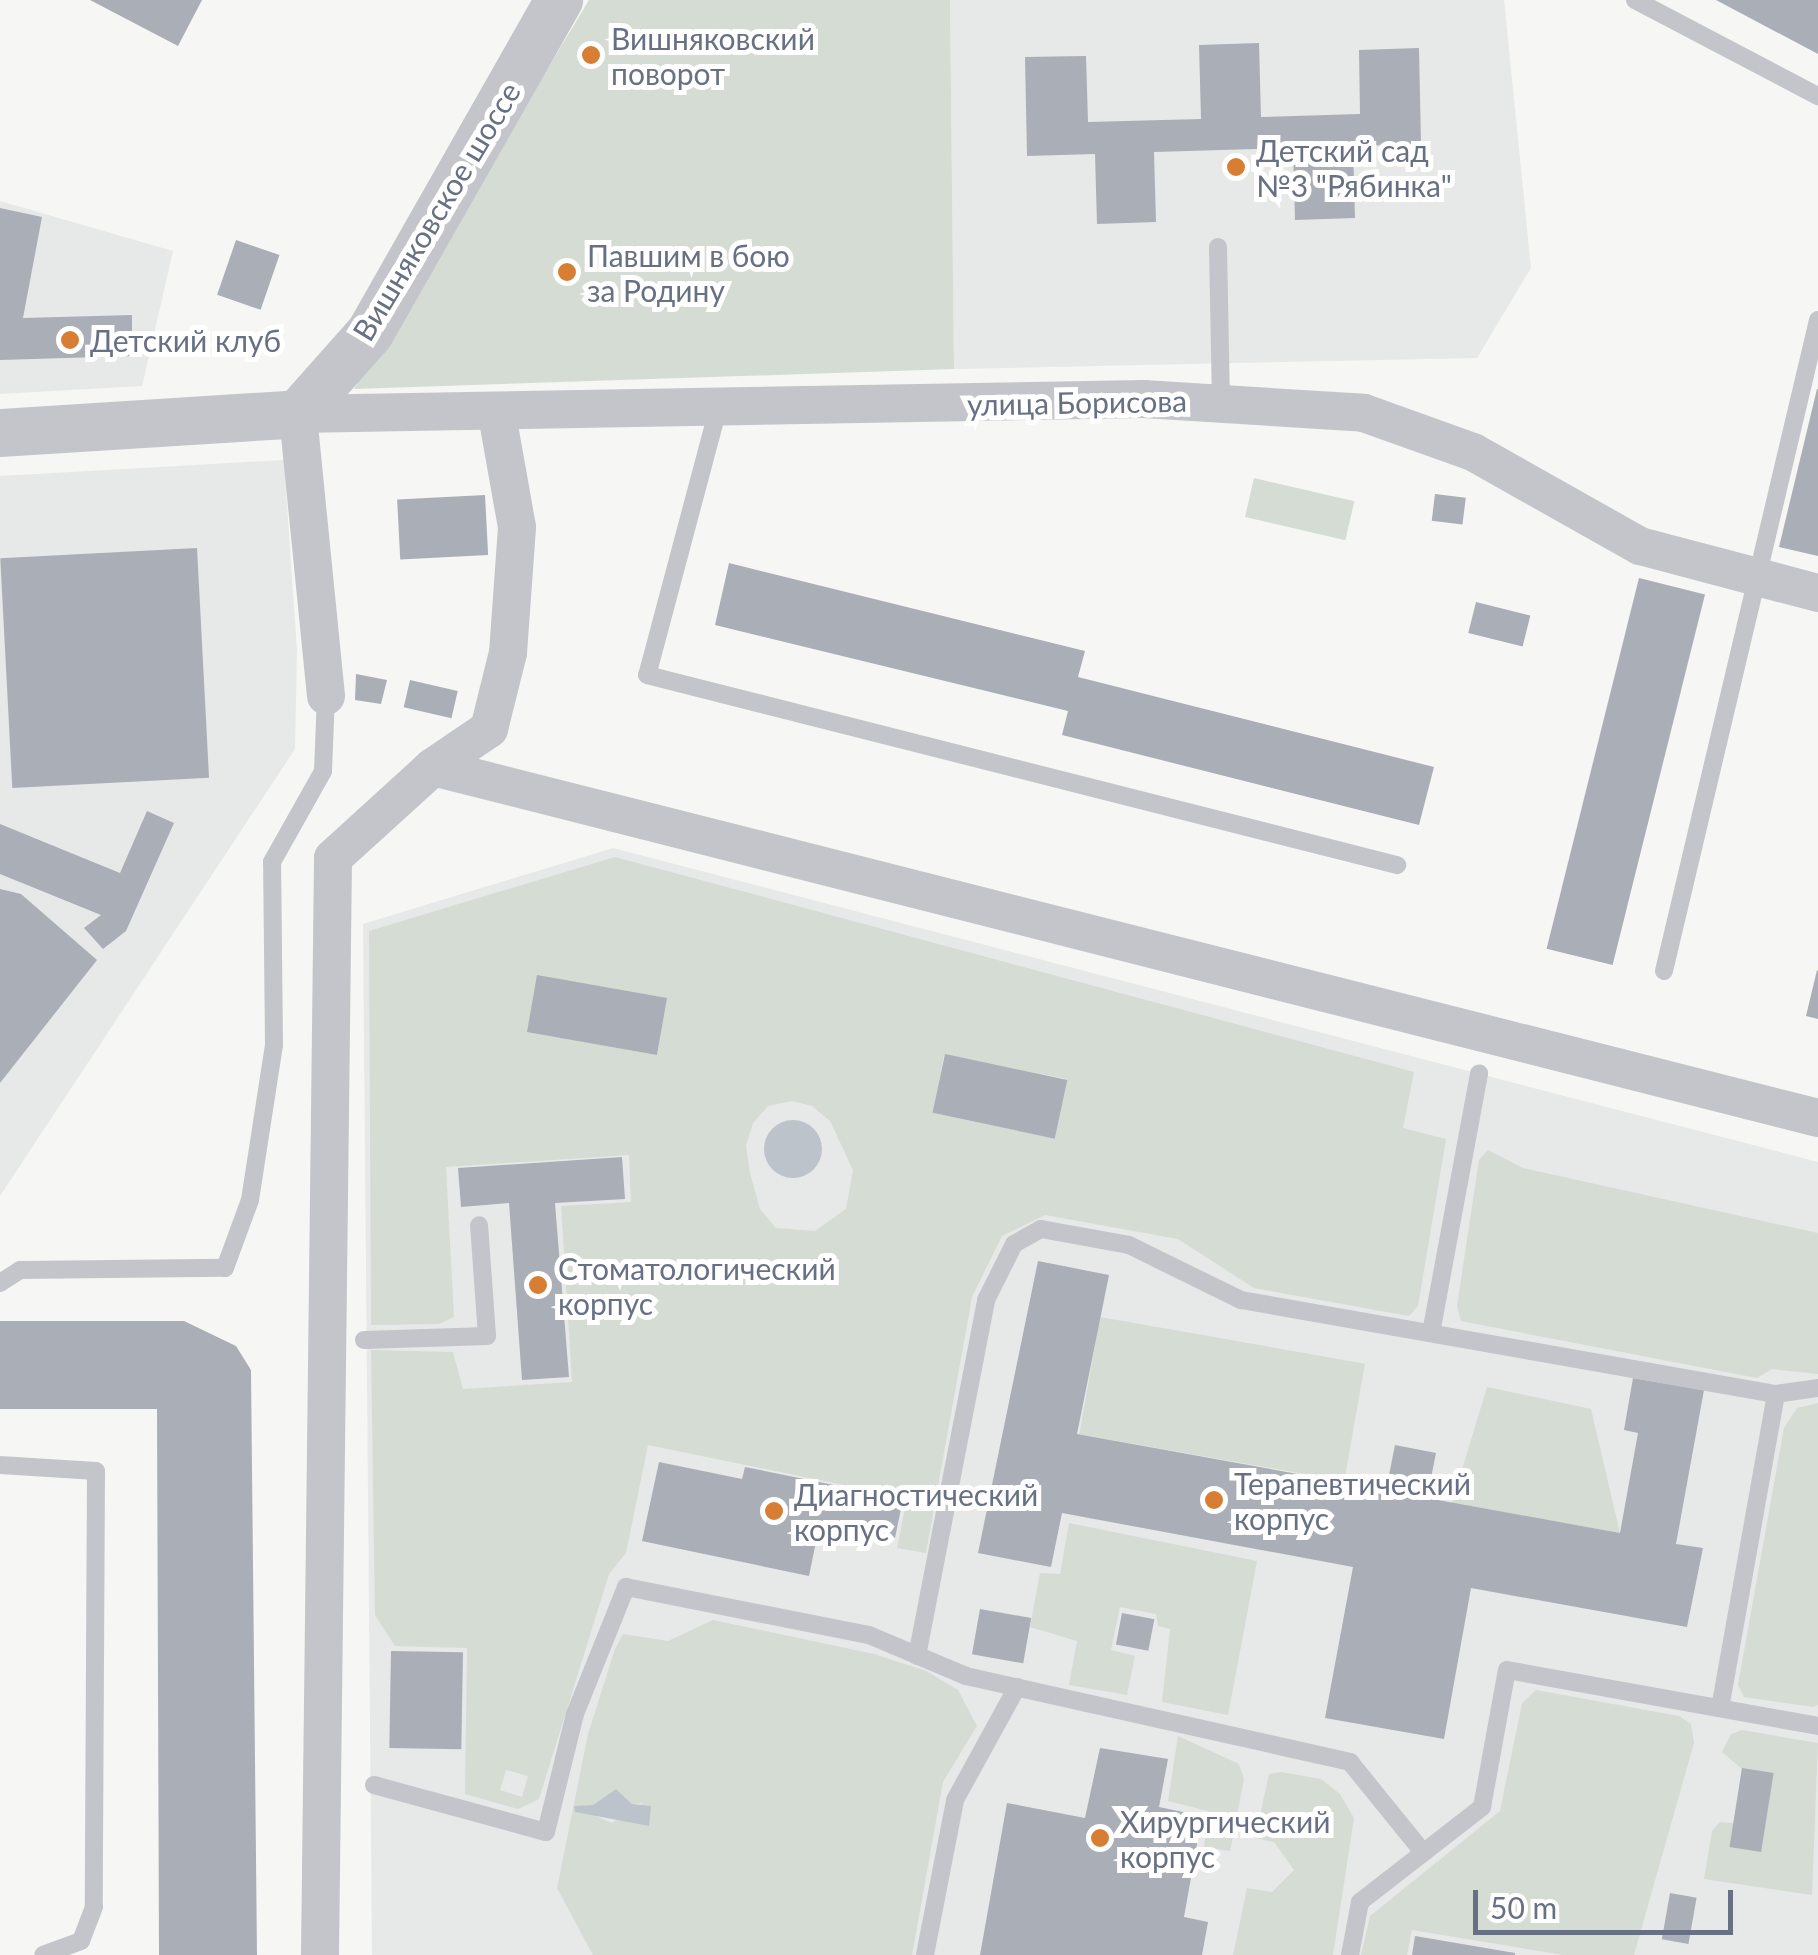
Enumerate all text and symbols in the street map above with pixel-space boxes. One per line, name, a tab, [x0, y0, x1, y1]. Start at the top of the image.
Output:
place label: Вишняковский поворот	[611, 20, 815, 90]
marker: Вишняковский поворот	[580, 44, 602, 66]
street label: Вишняковское шоссе	[345, 75, 527, 347]
place label: Детский сад №3 "Рябинка"	[1256, 132, 1452, 202]
marker: Детский сад №3 "Рябинка"	[1225, 156, 1247, 178]
place label: Павшим в бою за Родину	[587, 237, 790, 308]
marker: Павшим в бою за Родину	[556, 261, 578, 283]
place label: Детский клуб	[90, 322, 281, 358]
marker: Детский клуб	[59, 329, 81, 351]
street label: улица Борисова	[967, 382, 1187, 422]
place label: Стоматологический корпус	[558, 1250, 836, 1320]
marker: Стоматологический корпус	[527, 1274, 549, 1296]
place label: Терапевтический корпус	[1234, 1465, 1471, 1536]
place label: Диагностический корпус	[794, 1476, 1038, 1546]
marker: Терапевтический корпус	[1203, 1489, 1225, 1511]
marker: Диагностический корпус	[763, 1500, 785, 1522]
place label: Хирургический корпус	[1120, 1803, 1330, 1874]
marker: Хирургический корпус	[1089, 1827, 1111, 1849]
scale bar	[1478, 1870, 1738, 1932]
text: 50 m	[1490, 1889, 1557, 1925]

